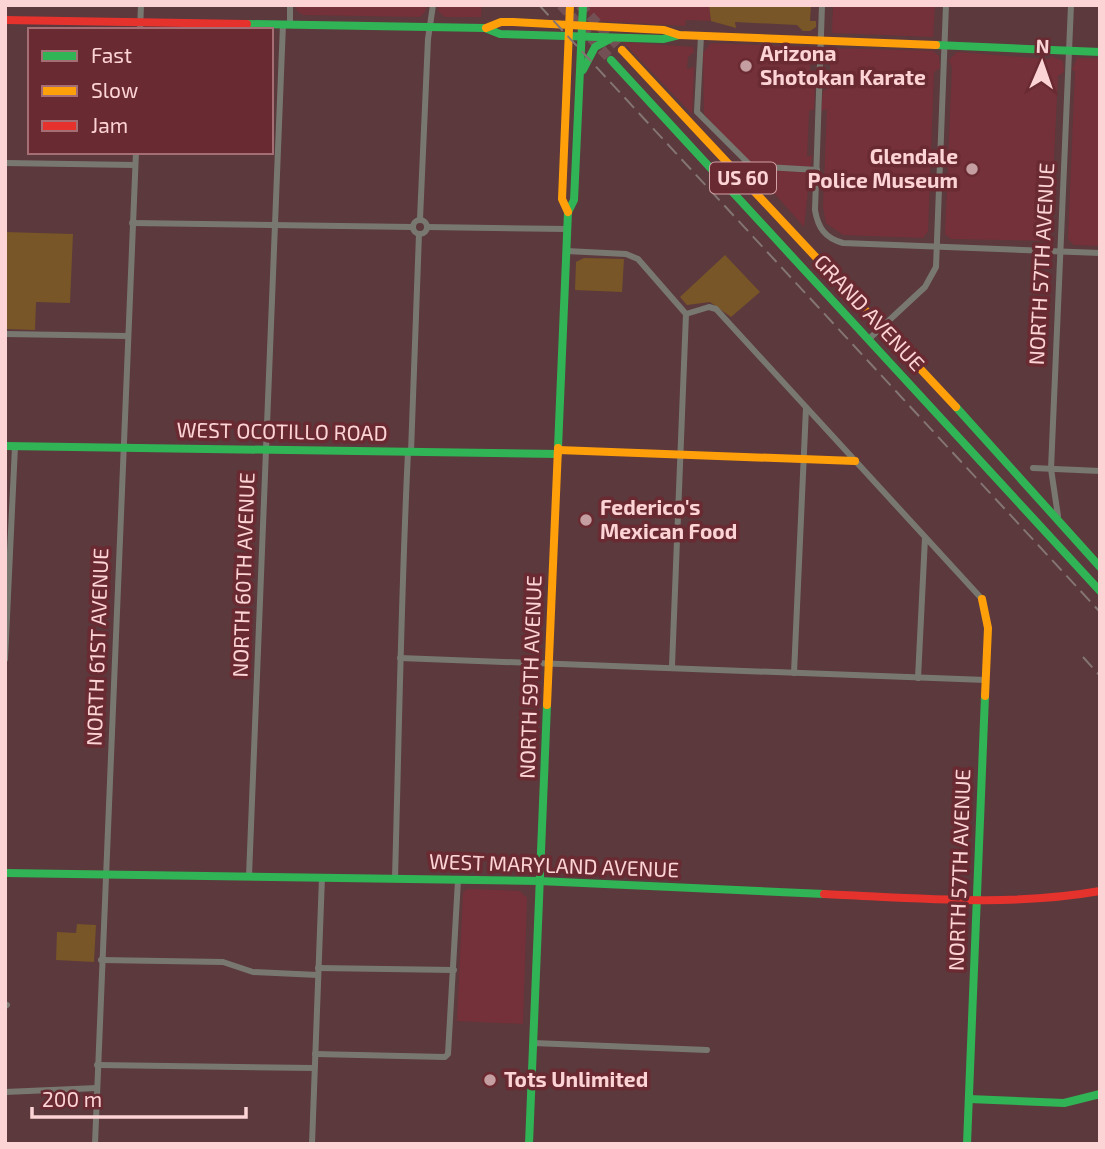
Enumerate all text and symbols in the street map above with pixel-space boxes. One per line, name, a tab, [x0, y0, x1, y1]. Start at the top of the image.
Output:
legend	[28, 28, 273, 154]
north arrow	[1007, 28, 1077, 98]
text: N	[1035, 34, 1050, 57]
place label: Arizona Shotokan Karate	[760, 40, 926, 89]
text: Fast	[91, 42, 132, 67]
marker: Arizona Shotokan Karate	[738, 58, 754, 74]
text: Slow	[91, 77, 138, 102]
text: Jam	[91, 112, 128, 137]
place label: Glendale Police Museum	[807, 143, 958, 192]
marker: Glendale Police Museum	[964, 161, 980, 177]
road number: US 60	[710, 162, 776, 194]
street label: NORTH 57TH AVENUE	[1023, 162, 1058, 366]
street label: GRAND AVENUE	[810, 249, 930, 375]
street label: WEST OCOTILLO ROAD	[176, 416, 388, 445]
street label: NORTH 60TH AVENUE	[226, 472, 259, 678]
place label: Federico's Mexican Food	[600, 494, 737, 543]
marker: Federico's Mexican Food	[578, 512, 594, 528]
street label: NORTH 61ST AVENUE	[81, 548, 112, 746]
street label: NORTH 59TH AVENUE	[513, 575, 546, 779]
street label: NORTH 57TH AVENUE	[942, 768, 975, 972]
street label: WEST MARYLAND AVENUE	[429, 848, 680, 881]
place label: Tots Unlimited	[504, 1066, 648, 1091]
marker: Tots Unlimited	[482, 1072, 498, 1088]
scale bar	[32, 1076, 245, 1120]
text: 200 m	[42, 1086, 102, 1111]

